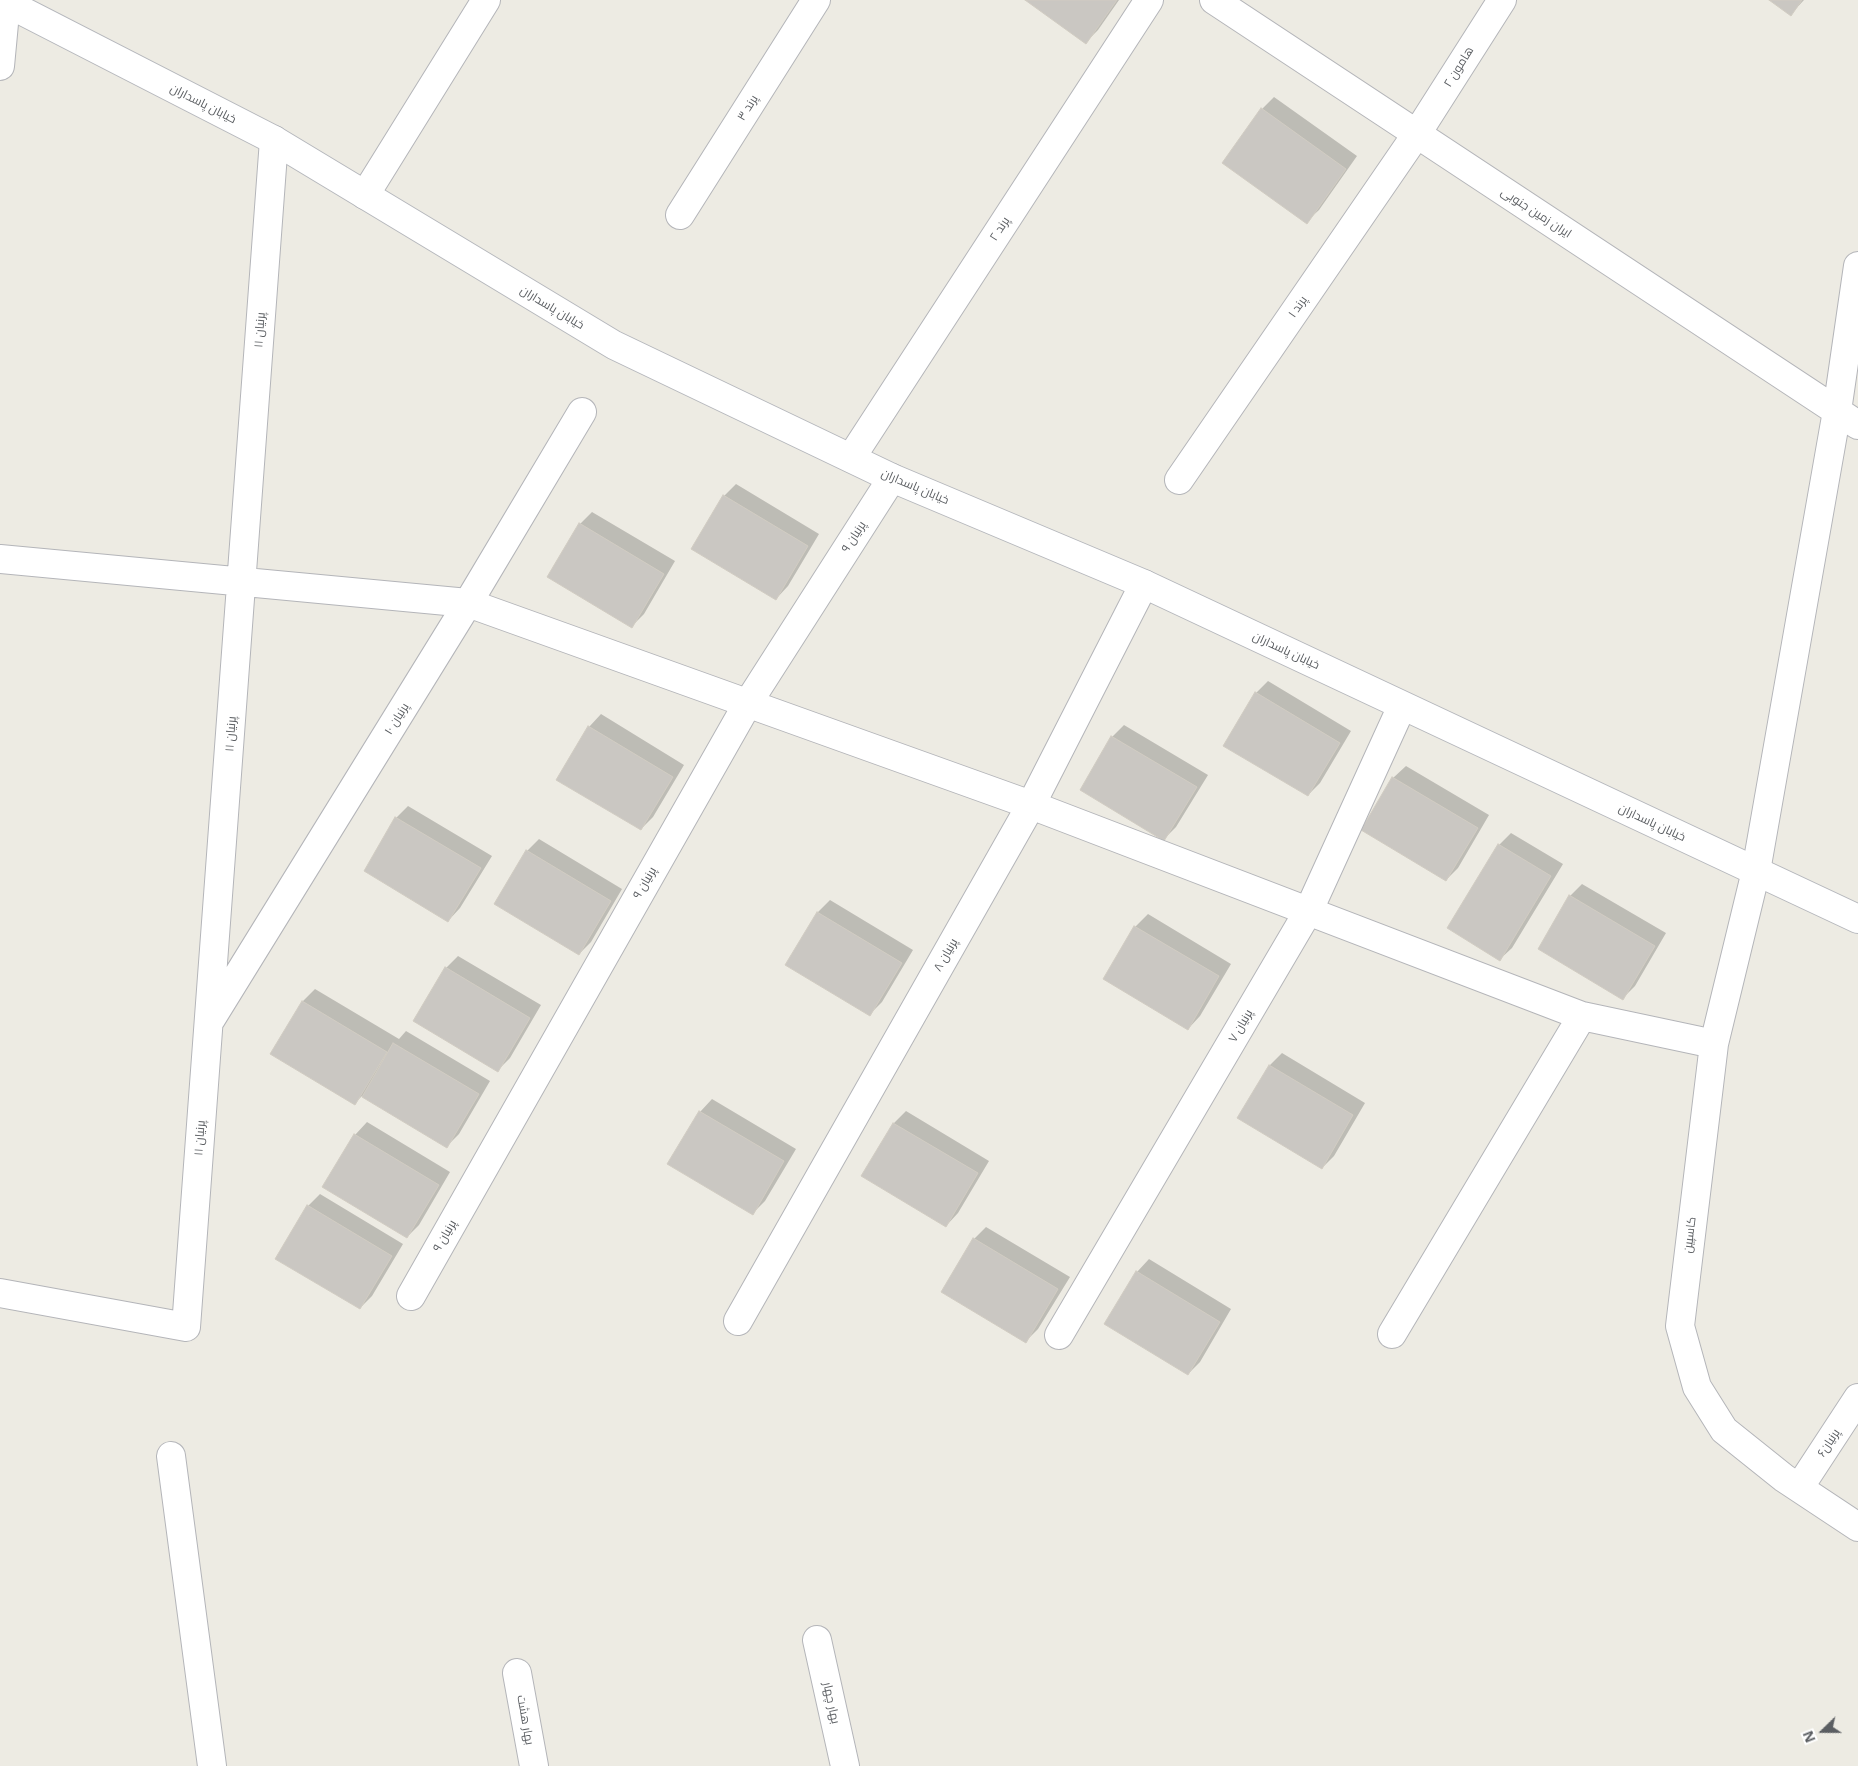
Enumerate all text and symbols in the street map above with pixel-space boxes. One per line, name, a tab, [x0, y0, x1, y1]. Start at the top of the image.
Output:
street label: هامون ۲	[1441, 44, 1477, 90]
street label: خیابان پاسداران	[168, 81, 238, 127]
street label: پرند ۳	[735, 92, 761, 124]
street label: ایران زمین جنوبی	[1498, 185, 1574, 241]
street label: پرند ۲	[987, 214, 1013, 244]
street label: خیابان پاسداران	[517, 283, 587, 333]
street label: پرند ۱	[1285, 293, 1311, 321]
street label: پرنیان ۱۱	[252, 312, 268, 348]
street label: خیابان پاسداران	[879, 466, 951, 508]
street label: پرنیان ۹	[839, 519, 869, 555]
street label: خیابان پاسداران	[1250, 629, 1322, 673]
street label: پرنیان ۱۰	[382, 700, 412, 738]
street label: پرنیان ۱۱	[223, 716, 239, 752]
street label: خیابان پاسداران	[1616, 801, 1688, 845]
street label: پرنیان ۹	[630, 864, 660, 902]
street label: پرنیان ۸	[931, 936, 961, 974]
street label: پرنیان ۷	[1226, 1007, 1256, 1045]
street label: پرنیان ۱۱	[192, 1120, 208, 1156]
street label: کاسپین	[1681, 1216, 1699, 1254]
street label: پرنیان ۹	[430, 1217, 460, 1255]
street label: پرنیان۶	[1815, 1426, 1843, 1460]
street label: بهار چهار	[820, 1681, 842, 1725]
street label: بهار هشت	[514, 1694, 536, 1746]
north arrow	[1798, 1706, 1848, 1756]
text: N	[1798, 1728, 1820, 1746]

